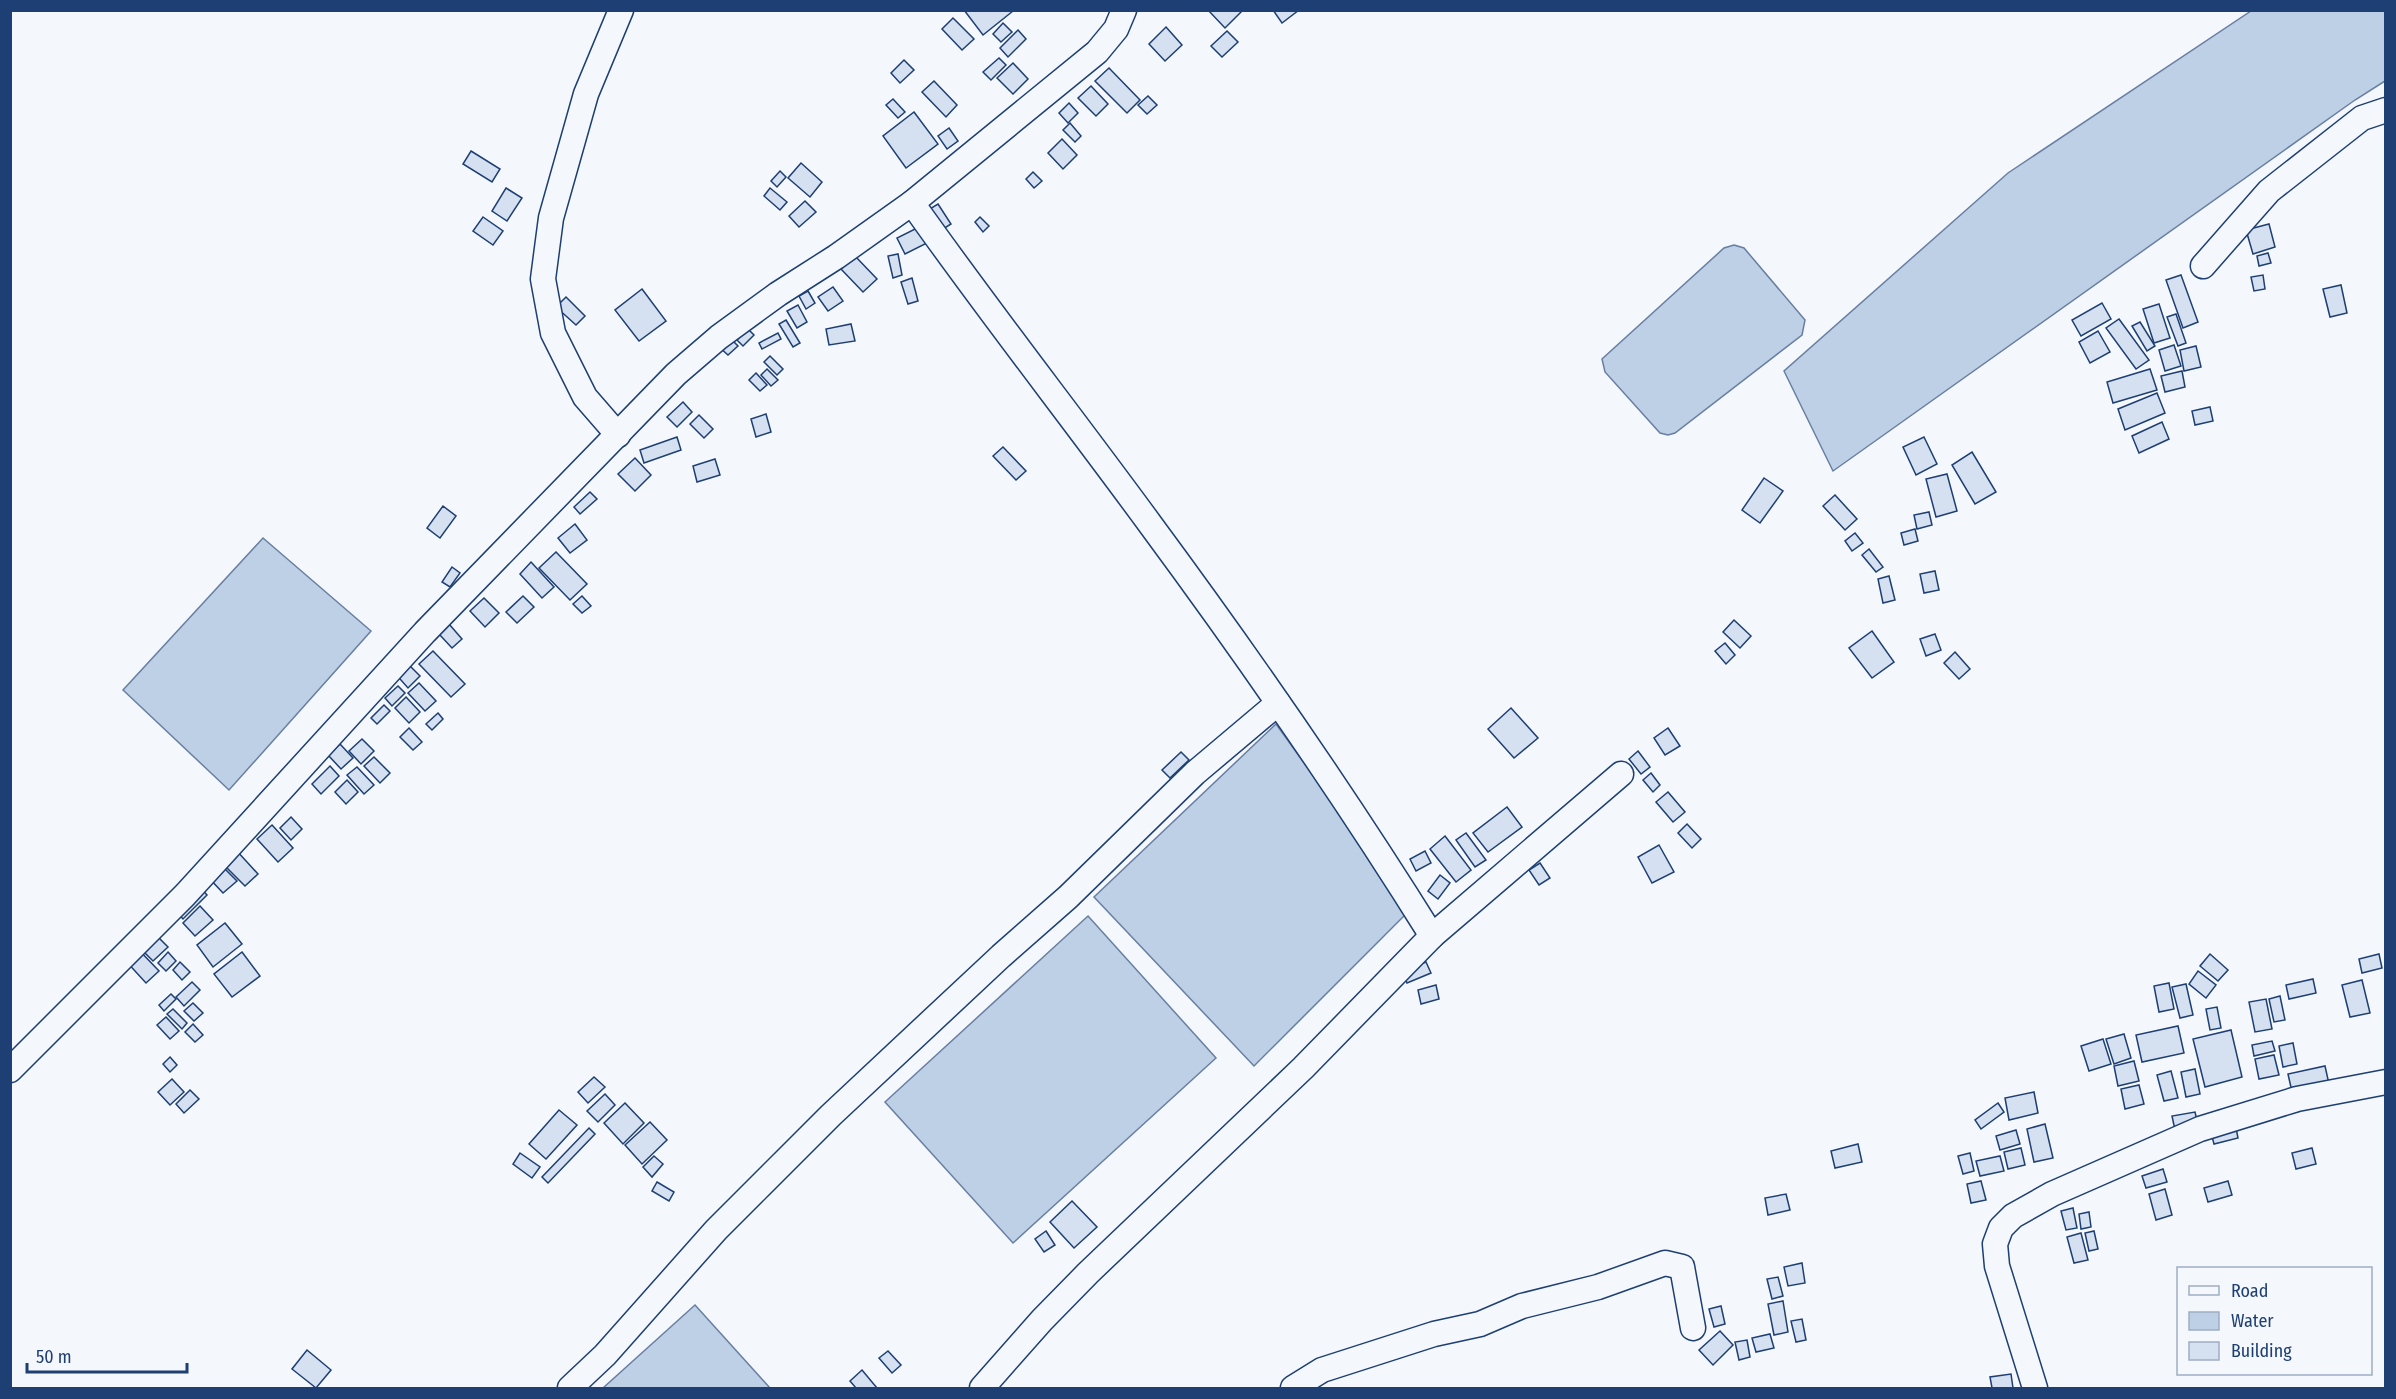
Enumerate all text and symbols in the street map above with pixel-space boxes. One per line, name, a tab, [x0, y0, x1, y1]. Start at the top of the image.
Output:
legend	[2177, 1267, 2372, 1375]
text: Road	[2231, 1280, 2268, 1302]
text: Water	[2231, 1310, 2274, 1332]
scale bar	[27, 1336, 188, 1374]
text: Building	[2231, 1340, 2292, 1362]
text: 50 m	[36, 1346, 72, 1368]

